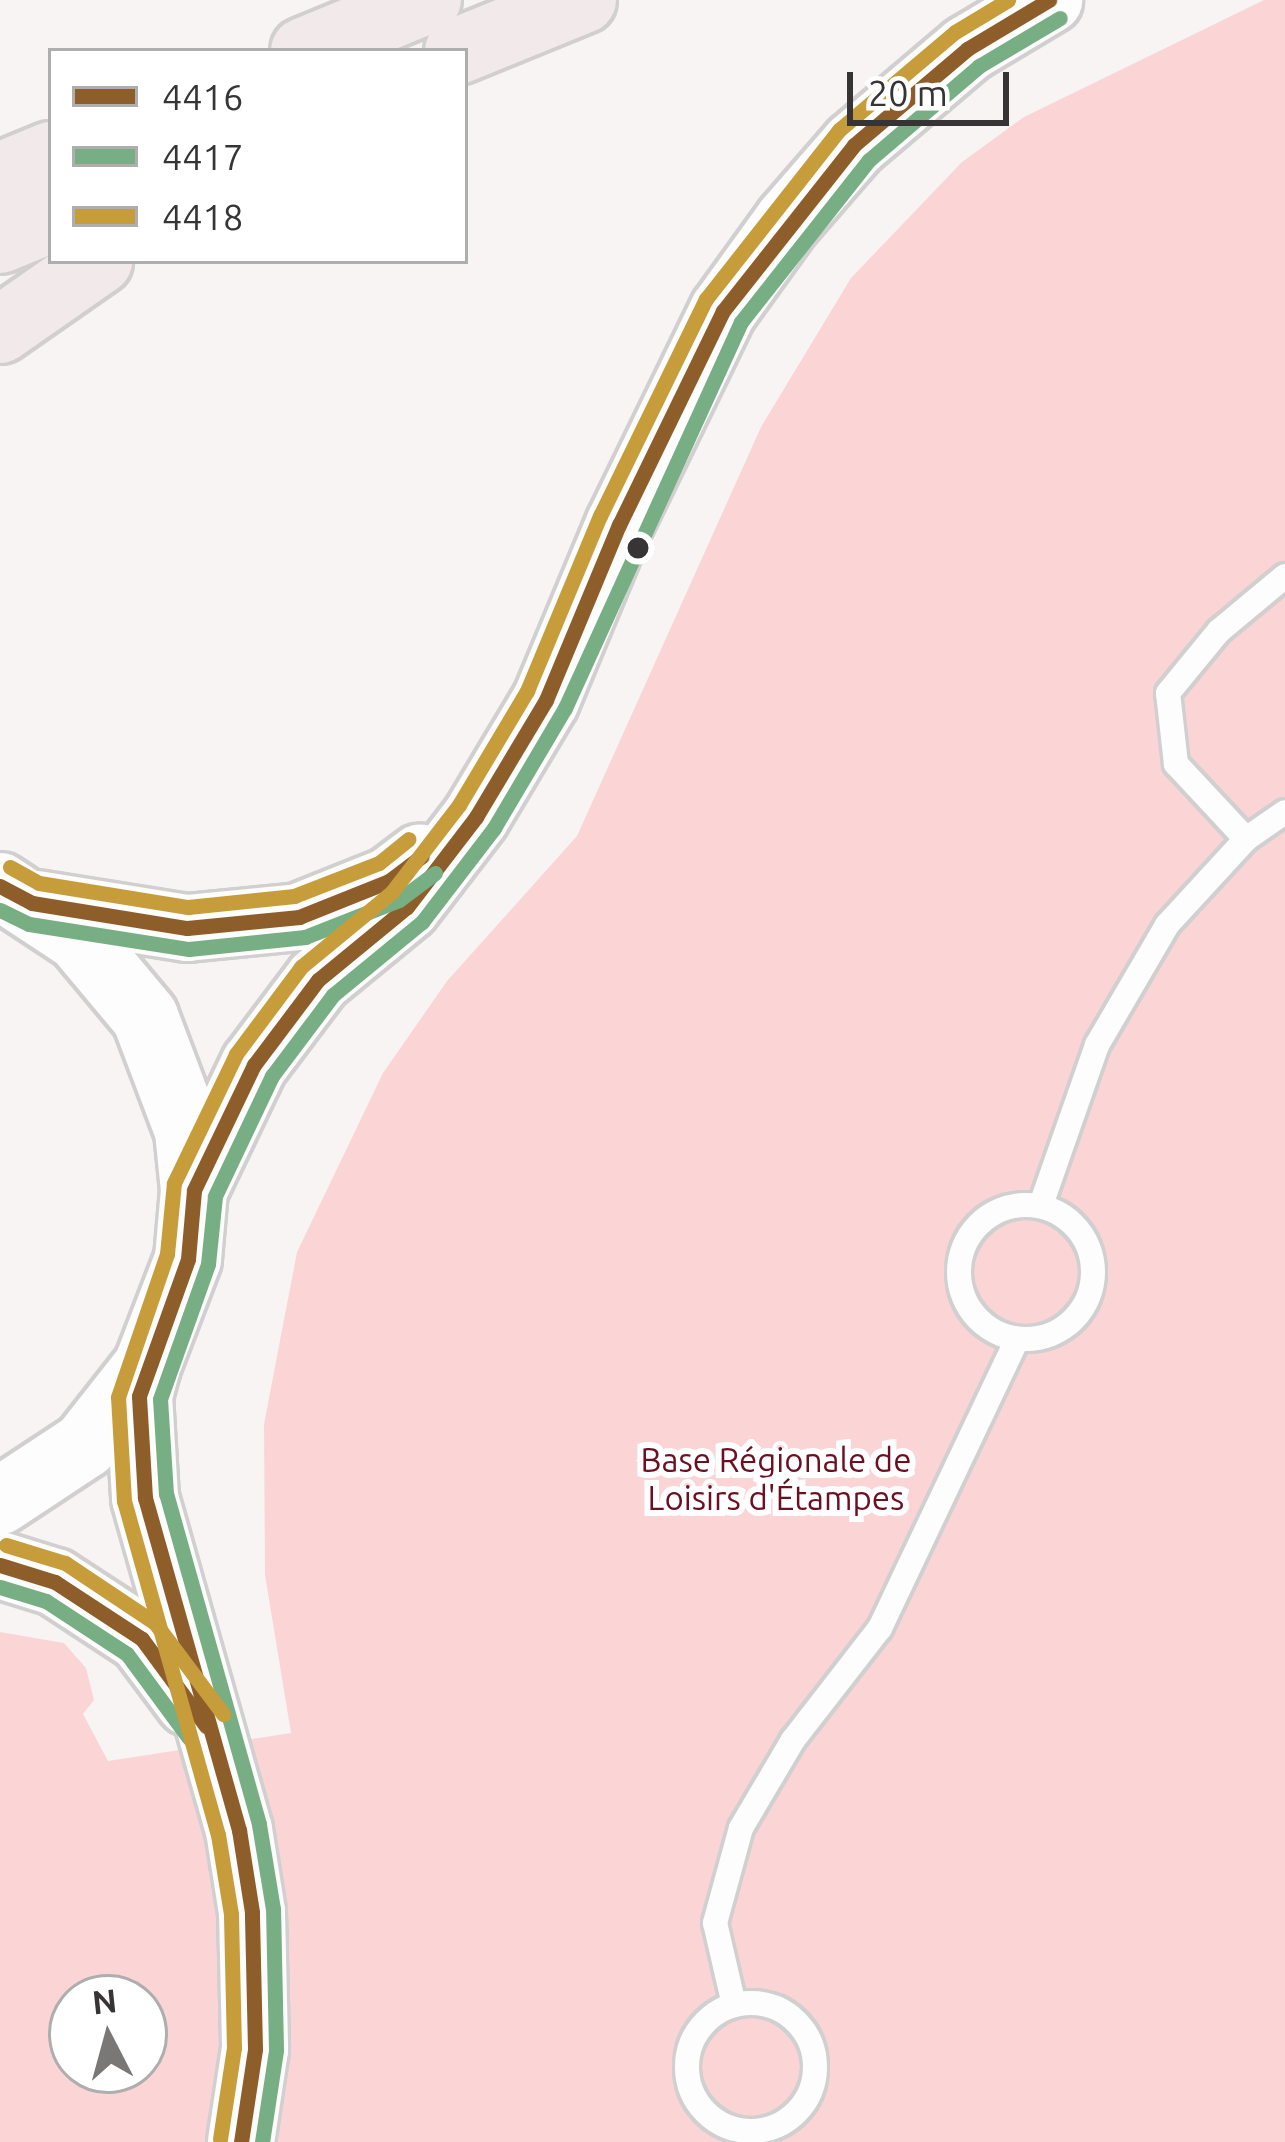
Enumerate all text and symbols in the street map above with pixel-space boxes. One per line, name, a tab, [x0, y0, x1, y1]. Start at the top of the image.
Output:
legend	[48, 48, 468, 264]
scale bar	[853, 48, 1015, 122]
text: 20 m	[868, 72, 948, 113]
text: 4416	[162, 76, 243, 117]
text: 4417	[162, 136, 243, 177]
text: 4418	[162, 196, 243, 237]
unlabelled marker	[627, 537, 649, 559]
park label: Base Régionale de Loisirs d'Étampes	[641, 1440, 911, 1518]
north arrow	[48, 1974, 168, 2094]
text: N	[90, 1981, 119, 2020]

